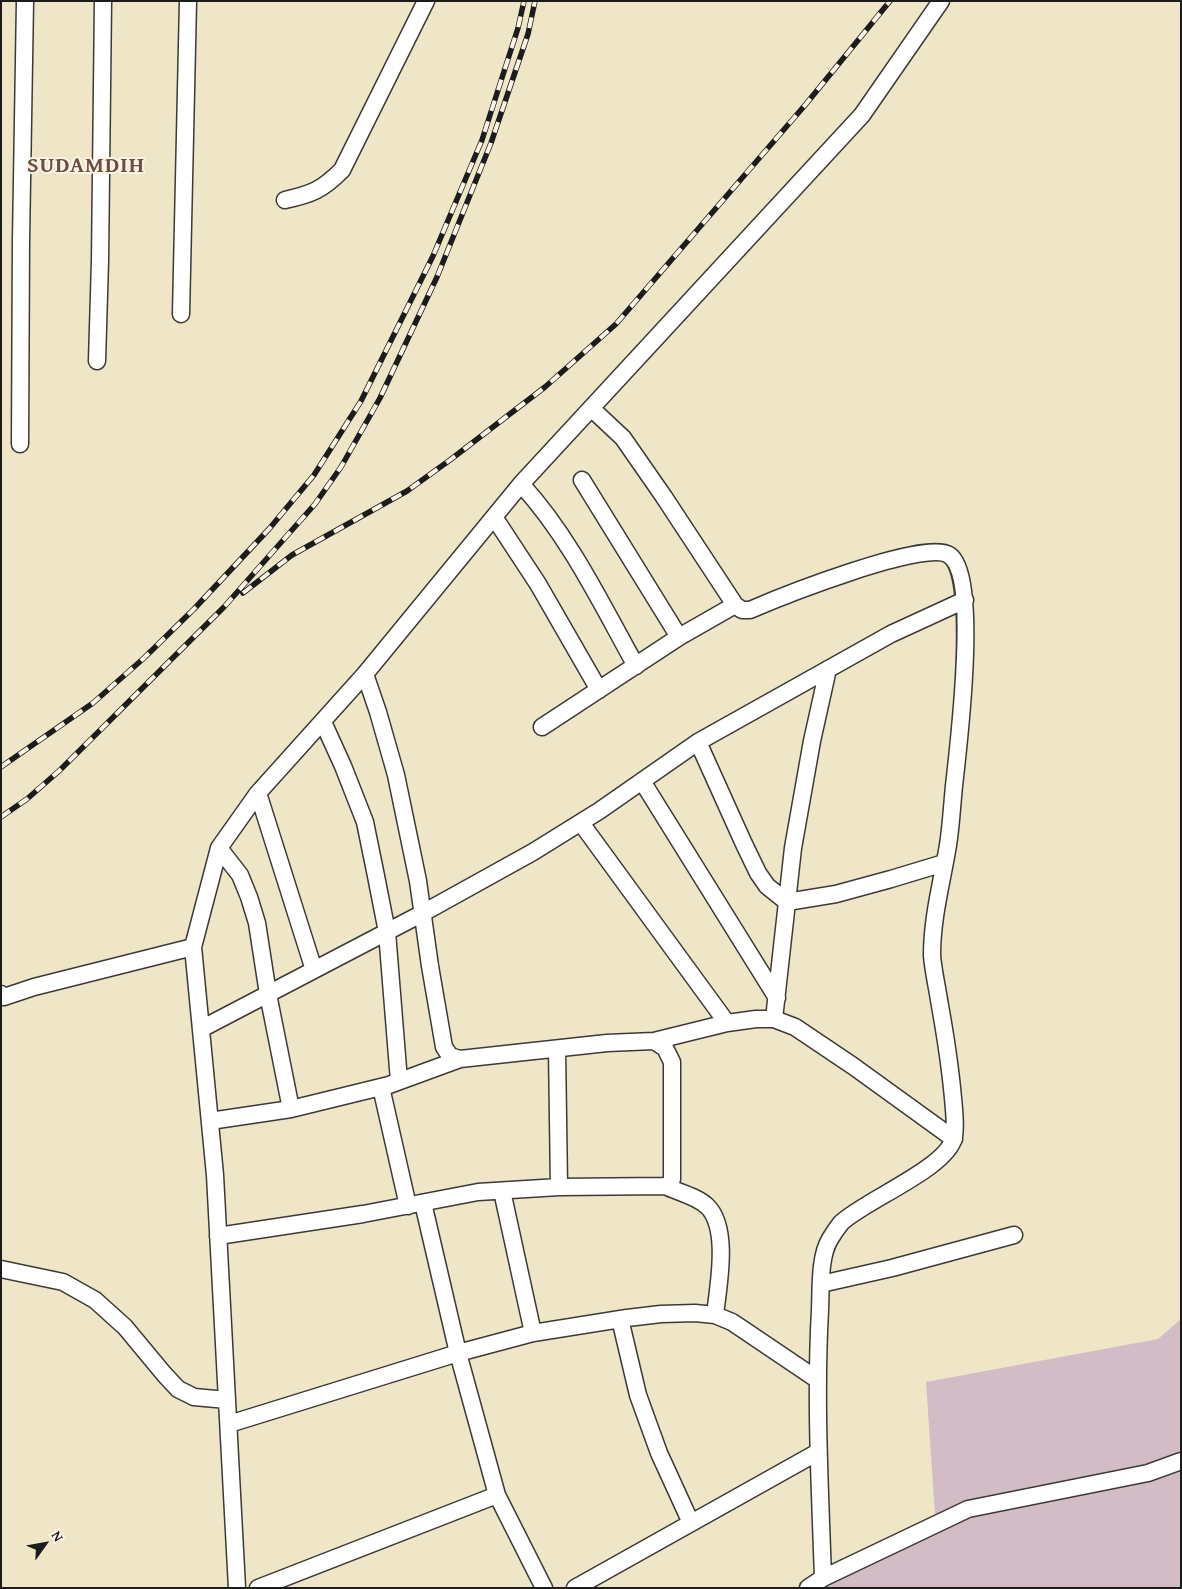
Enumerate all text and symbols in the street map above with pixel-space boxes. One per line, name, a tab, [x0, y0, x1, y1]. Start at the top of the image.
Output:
district label: SUDAMDIH	[26, 153, 146, 179]
north arrow	[20, 1519, 70, 1569]
text: N	[47, 1527, 69, 1545]

